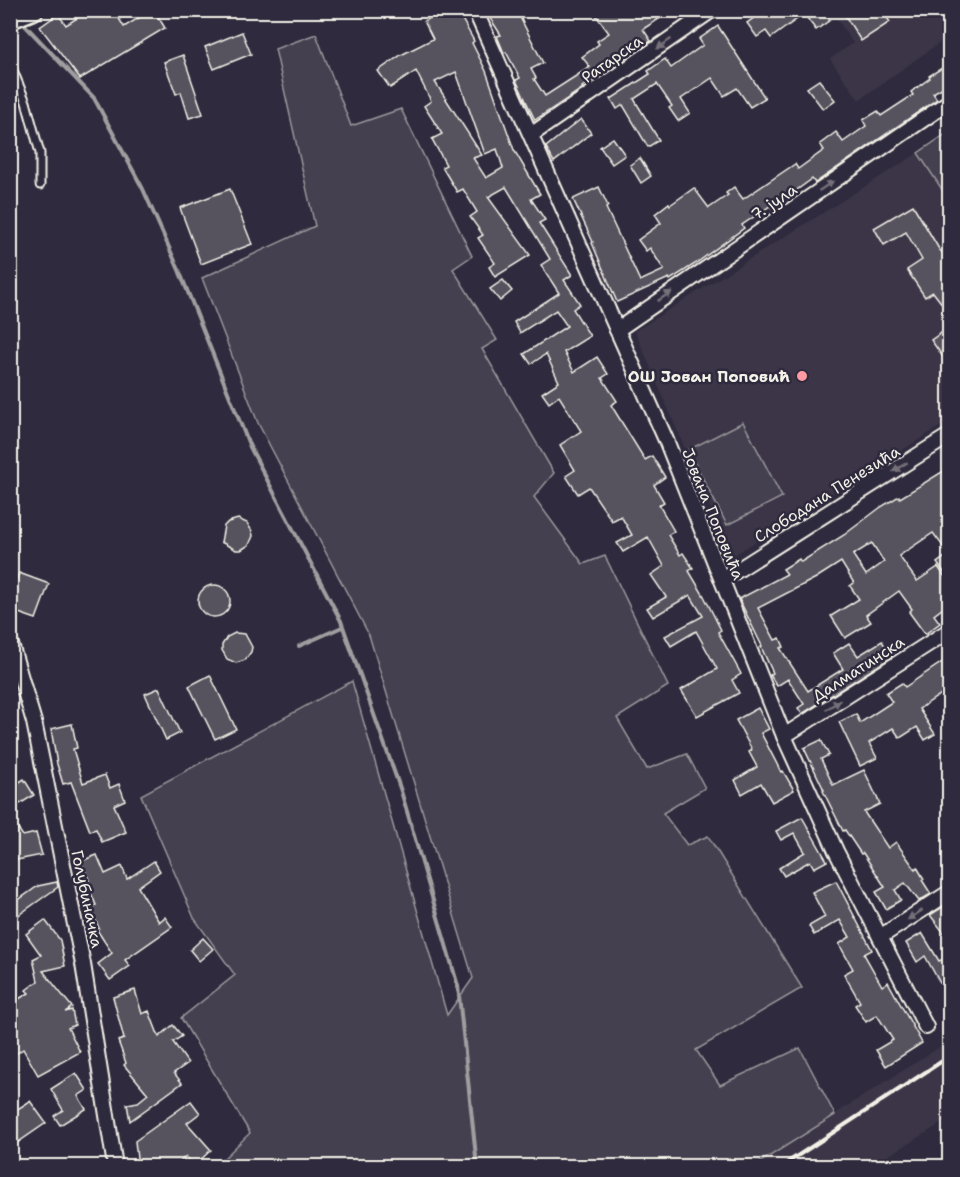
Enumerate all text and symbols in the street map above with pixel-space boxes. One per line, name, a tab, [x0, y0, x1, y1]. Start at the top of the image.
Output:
street label: Ратарска	[577, 30, 647, 88]
one-way arrow	[656, 38, 672, 50]
street label: 7. јула	[747, 179, 801, 225]
one-way arrow	[818, 181, 834, 192]
one-way arrow	[657, 290, 673, 302]
place label: ОШ Јован Поповић	[628, 366, 790, 387]
marker: ОШ Јован Поповић	[795, 369, 809, 383]
street label: Слободана Пенезића	[750, 441, 904, 547]
street label: Јована Поповића	[677, 445, 749, 583]
one-way arrow	[892, 461, 908, 472]
street label: Далматинска	[808, 631, 908, 707]
one-way arrow	[825, 699, 841, 710]
street label: Голубиначка	[66, 848, 108, 950]
one-way arrow	[907, 909, 923, 920]

